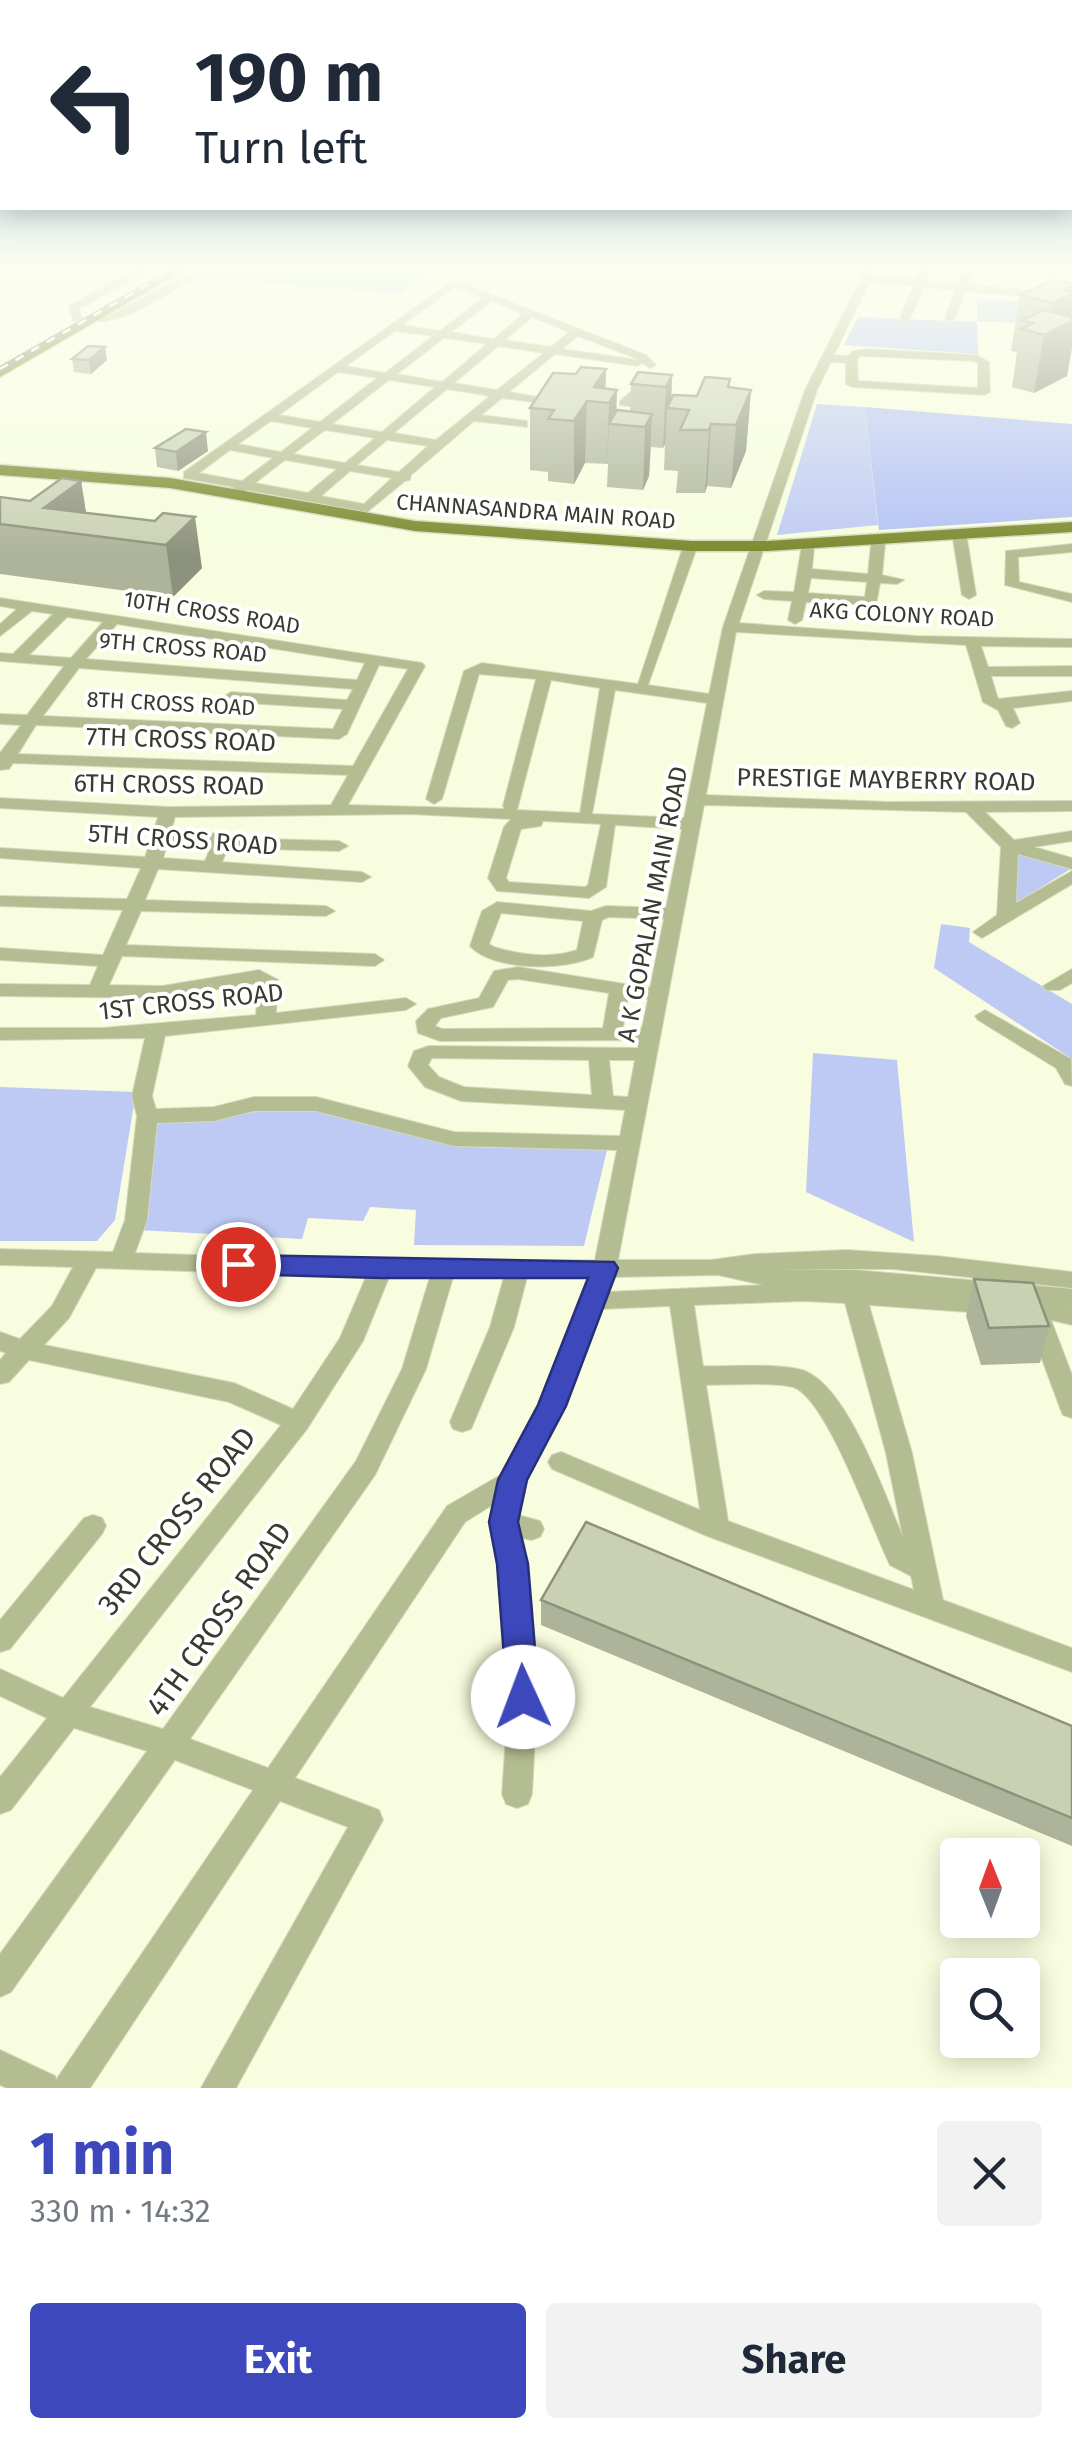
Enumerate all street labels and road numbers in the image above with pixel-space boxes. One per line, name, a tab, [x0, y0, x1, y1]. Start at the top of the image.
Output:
street label: CHANNASANDRA MAIN ROAD	[395, 488, 677, 535]
street label: 10TH CROSS ROAD	[122, 585, 302, 640]
street label: AKG COLONY ROAD	[809, 596, 995, 633]
street label: 9TH CROSS ROAD	[98, 627, 268, 668]
street label: 8TH CROSS ROAD	[86, 686, 256, 721]
street label: 7TH CROSS ROAD	[86, 722, 276, 758]
street label: PRESTIGE MAYBERRY ROAD	[736, 762, 1036, 798]
street label: A K GOPALAN MAIN ROAD	[612, 764, 694, 1045]
street label: 6TH CROSS ROAD	[73, 768, 265, 802]
street label: 5TH CROSS ROAD	[87, 818, 279, 862]
street label: 1ST CROSS ROAD	[97, 977, 285, 1027]
street label: 3RD CROSS ROAD	[90, 1420, 264, 1622]
street label: 4TH CROSS ROAD	[139, 1515, 299, 1723]

